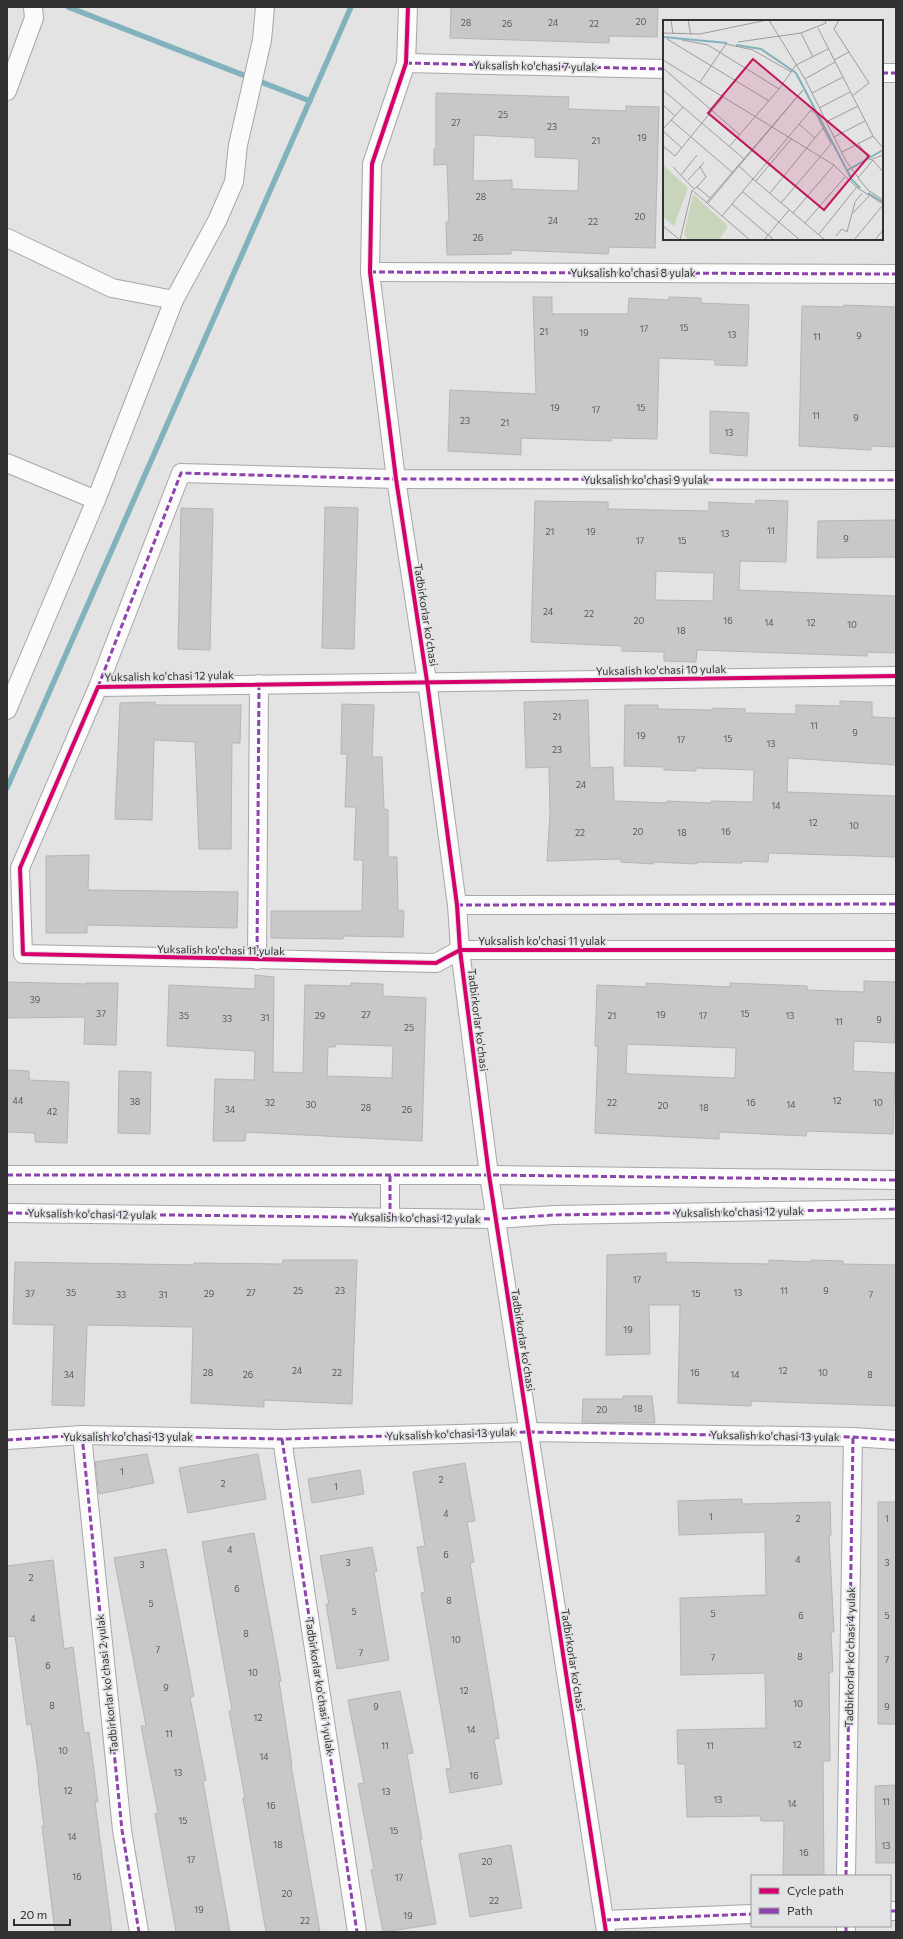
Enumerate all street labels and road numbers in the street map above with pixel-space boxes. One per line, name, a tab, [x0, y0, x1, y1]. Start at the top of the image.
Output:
street label: Yuksalish ko'chasi 7 yulak	[473, 58, 597, 73]
street label: Yuksalish ko'chasi 8 yulak	[570, 266, 696, 279]
street label: Yuksalish ko'chasi 9 yulak	[583, 473, 709, 486]
street label: Tadbirkorlar ko'chasi	[412, 563, 441, 667]
street label: Yuksalish ko'chasi 10 yulak	[596, 662, 726, 677]
street label: Yuksalish ko'chasi 12 yulak	[104, 668, 234, 683]
street label: Yuksalish ko'chasi 11 yulak	[478, 934, 606, 947]
street label: Yuksalish ko'chasi 11 yulak	[157, 942, 285, 957]
street label: Tadbirkorlar ko'chasi	[466, 968, 491, 1072]
street label: Yuksalish ko'chasi 12 yulak	[674, 1204, 804, 1219]
street label: Yuksalish ko'chasi 12 yulak	[27, 1206, 157, 1221]
street label: Yuksalish ko'chasi 12 yulak	[351, 1210, 481, 1225]
street label: Tadbirkorlar ko'chasi	[509, 1288, 538, 1392]
street label: Yuksalish ko'chasi 13 yulak	[386, 1425, 516, 1442]
street label: Yuksalish ko'chasi 13 yulak	[710, 1428, 840, 1443]
street label: Yuksalish ko'chasi 13 yulak	[63, 1430, 193, 1443]
street label: Tadbirkorlar ko'chasi 4 yulak	[842, 1587, 857, 1727]
street label: Tadbirkorlar ko'chasi	[559, 1608, 588, 1712]
street label: Tadbirkorlar ko'chasi 2 yulak	[93, 1614, 120, 1754]
street label: Tadbirkorlar ko'chasi 1 yulak	[303, 1616, 338, 1755]

